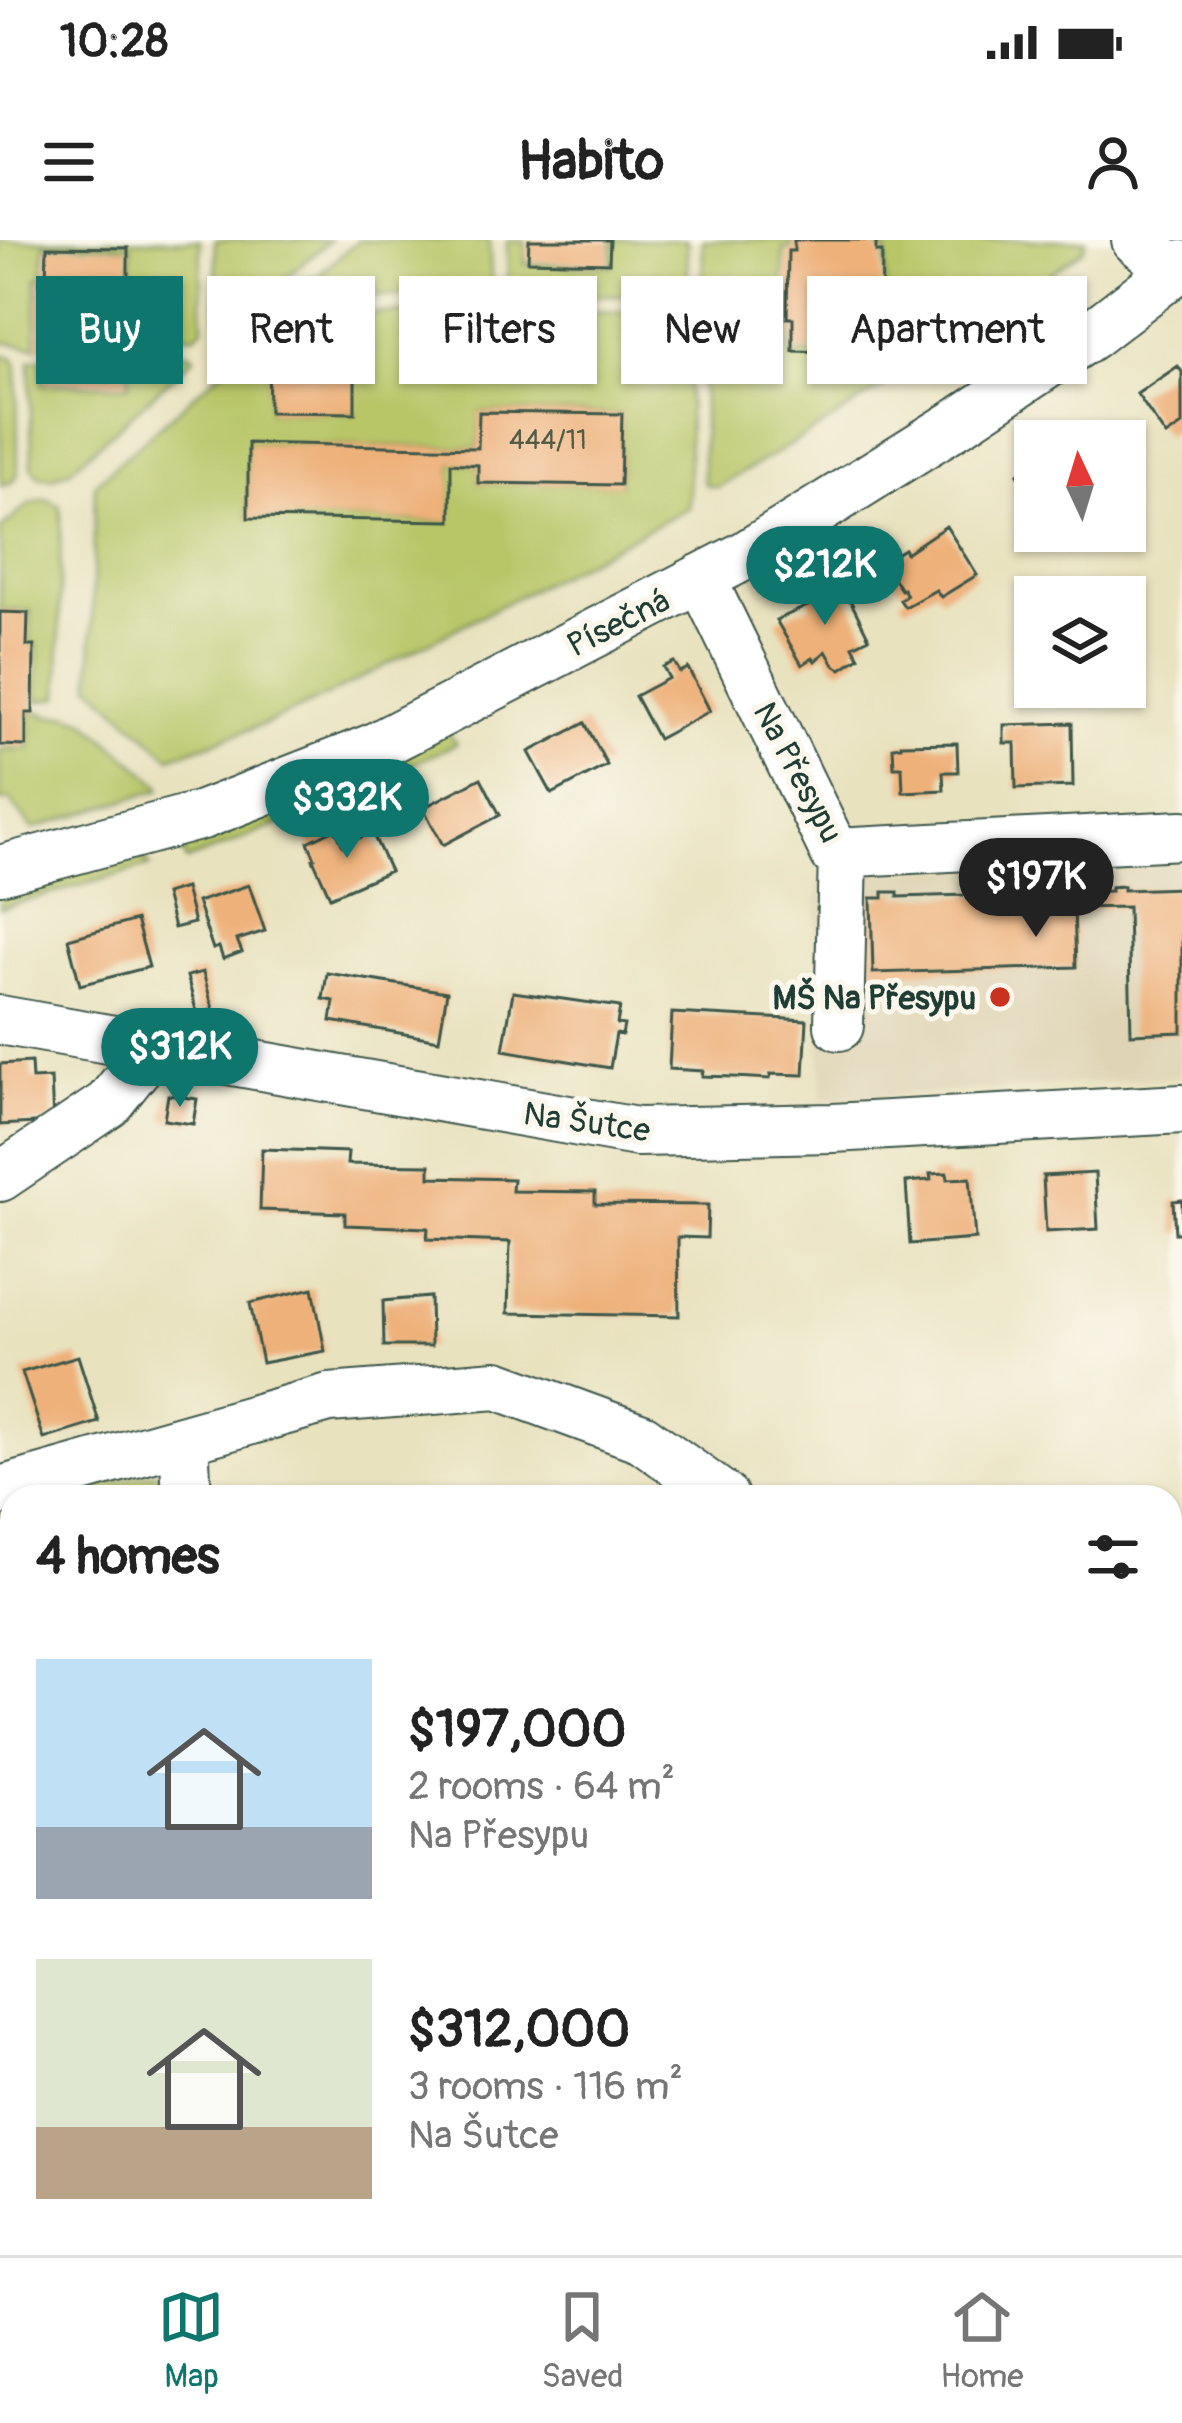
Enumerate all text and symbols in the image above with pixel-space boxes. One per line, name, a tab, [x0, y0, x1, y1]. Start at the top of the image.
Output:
text: 10:28	[60, 14, 168, 70]
text: Habito	[518, 128, 664, 196]
icon: menu	[36, 129, 102, 195]
icon: person	[1080, 129, 1146, 195]
chip: Buy	[36, 276, 183, 384]
chip: Rent	[207, 276, 375, 384]
chip: Filters	[399, 276, 597, 384]
chip: New	[621, 276, 783, 384]
chip: Apartment	[807, 276, 1087, 384]
north arrow	[1014, 420, 1146, 552]
map controls	[1014, 420, 1146, 708]
house number: 444/11	[509, 424, 587, 457]
pin: $212K	[741, 526, 909, 628]
text: $212K	[773, 540, 877, 589]
button: layers	[1014, 576, 1146, 708]
street label: Písečná	[561, 580, 677, 666]
street label: Na Přesypu	[744, 695, 852, 850]
pin: $332K	[263, 759, 431, 861]
text: $332K	[292, 773, 402, 822]
pin: $197K	[952, 838, 1120, 940]
text: $197K	[986, 852, 1086, 901]
place label: MŠ Na Přesypu	[772, 977, 976, 1019]
marker: MŠ Na Přesypu	[987, 984, 1013, 1010]
pin: $312K	[96, 1008, 264, 1110]
text: $312K	[128, 1022, 232, 1071]
street label: Na Šutce	[521, 1093, 653, 1152]
icon: filters	[1080, 1524, 1146, 1590]
text: 4 homes	[36, 1525, 220, 1589]
text: $197,000	[408, 1698, 626, 1762]
icon: home	[132, 1707, 276, 1851]
text: 2 rooms · 64 m²	[408, 1762, 675, 1811]
text: Na Přesypu	[408, 1811, 589, 1860]
text: $312,000	[408, 1998, 630, 2062]
icon: home	[132, 2007, 276, 2151]
text: 3 rooms · 116 m²	[408, 2062, 683, 2111]
text: Na Šutce	[408, 2111, 558, 2160]
tab: Map	[158, 2284, 224, 2397]
tab: Saved	[541, 2284, 623, 2397]
tab: Home	[940, 2284, 1024, 2397]

